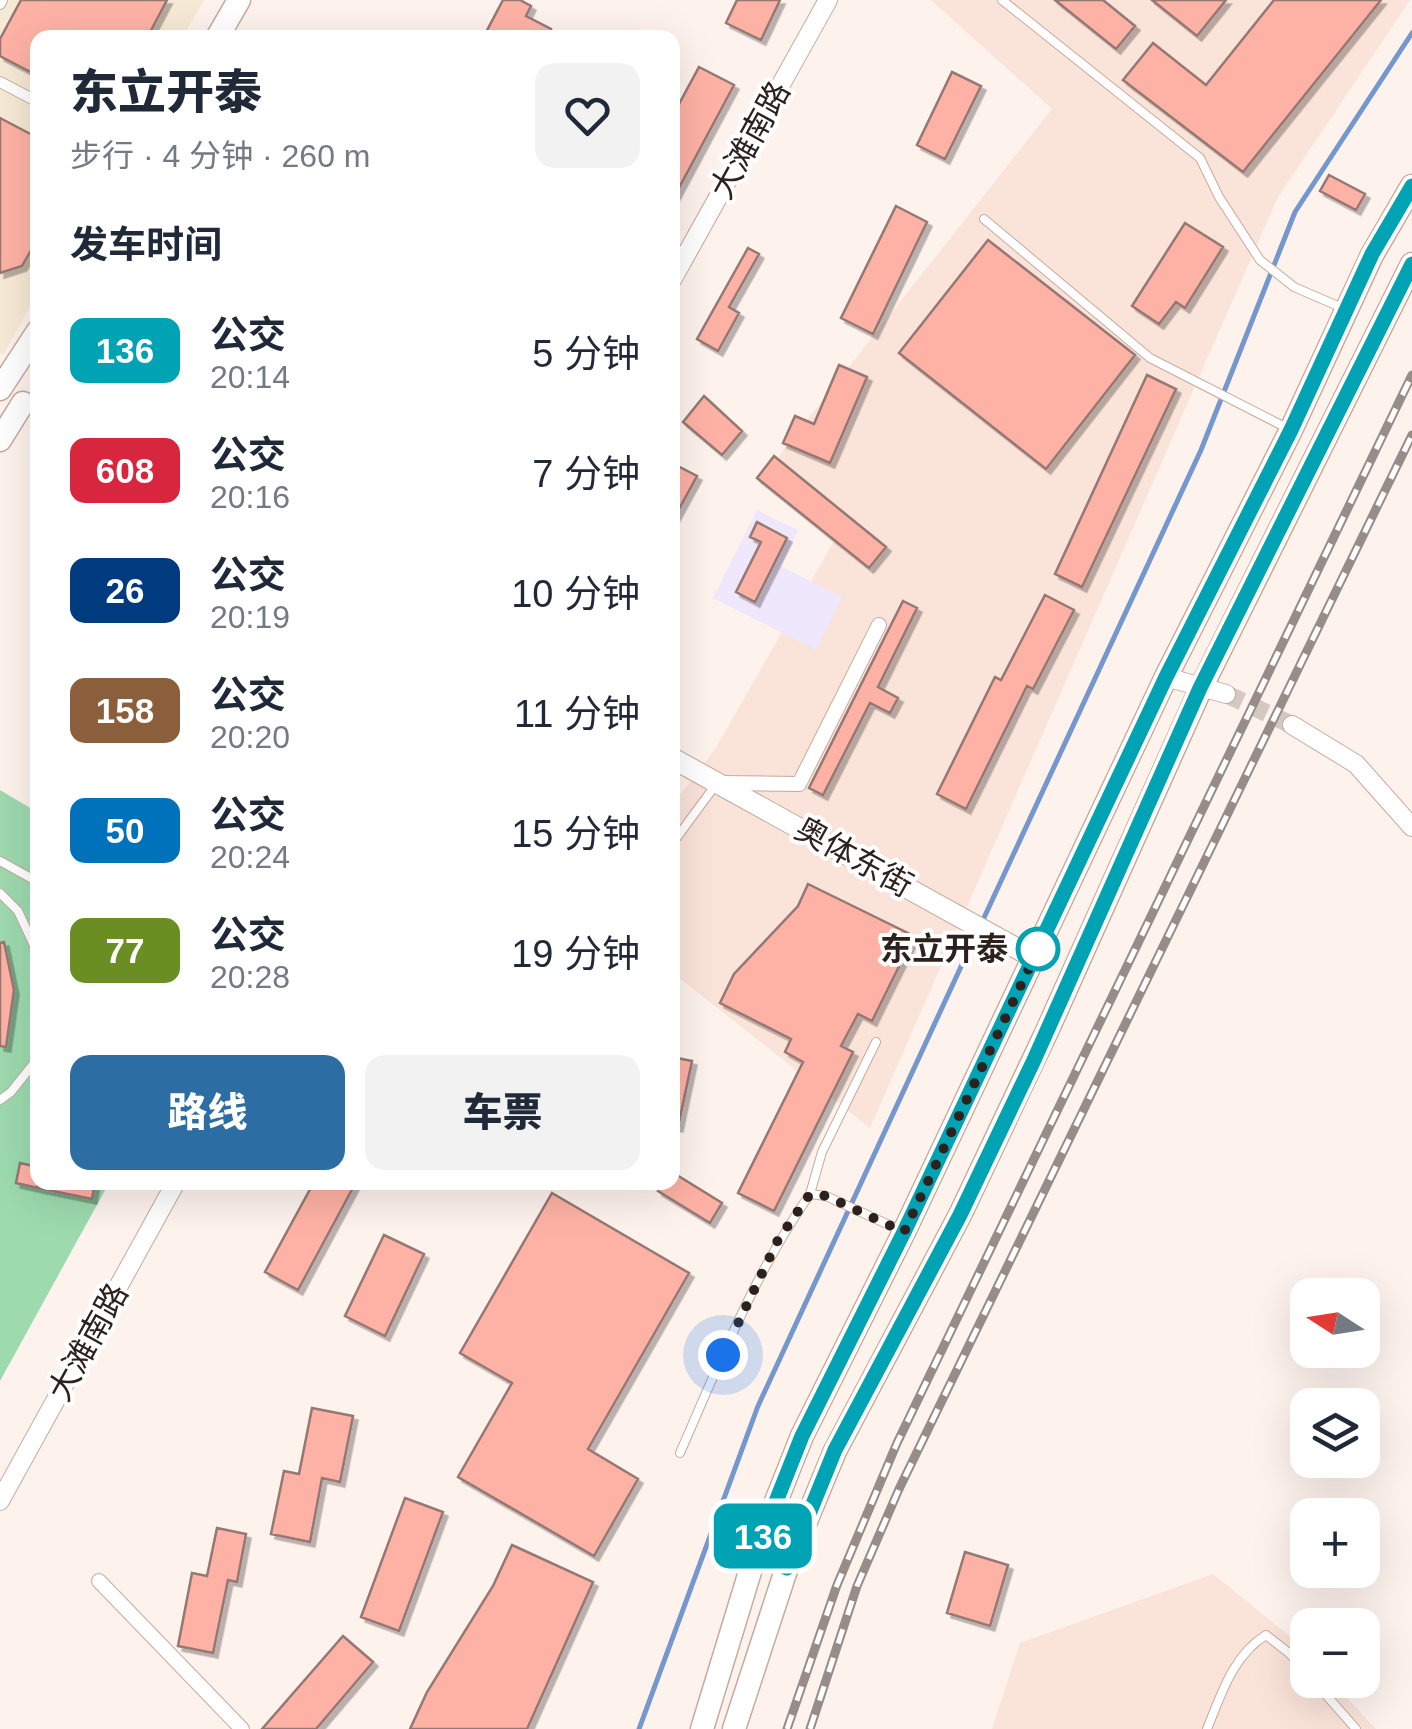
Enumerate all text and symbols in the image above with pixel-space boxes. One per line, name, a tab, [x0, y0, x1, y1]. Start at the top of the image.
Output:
button: heart	[535, 63, 640, 168]
text: 东立开泰	[70, 66, 262, 119]
street label: 大滩南路	[703, 75, 797, 205]
text: 步行 · 4 分钟 · 260 m	[70, 138, 371, 174]
text: 发车时间	[70, 224, 222, 266]
text: 公交	[210, 314, 286, 356]
text: 136	[96, 331, 154, 370]
text: 5 分钟	[532, 333, 640, 375]
text: 20:14	[210, 359, 290, 395]
text: 公交	[210, 434, 286, 476]
text: 608	[96, 451, 154, 490]
text: 7 分钟	[532, 453, 640, 495]
text: 20:16	[210, 479, 290, 515]
text: 公交	[210, 554, 286, 596]
text: 26	[106, 571, 144, 610]
text: 10 分钟	[511, 573, 640, 615]
text: 20:19	[210, 599, 290, 635]
text: 公交	[210, 674, 286, 716]
text: 158	[96, 691, 154, 730]
text: 11 分钟	[514, 693, 640, 735]
text: 20:20	[210, 719, 290, 755]
text: 公交	[210, 794, 286, 836]
street label: 奥体东街	[789, 810, 919, 904]
text: 50	[106, 811, 144, 850]
text: 15 分钟	[511, 813, 640, 855]
text: 20:24	[210, 839, 290, 875]
text: 公交	[210, 914, 286, 956]
marker: 东立开泰	[1017, 928, 1059, 970]
text: 77	[106, 931, 144, 970]
place label: 东立开泰	[880, 931, 1008, 967]
text: 19 分钟	[511, 933, 640, 975]
text: 20:28	[210, 959, 290, 995]
button: 路线	[70, 1055, 345, 1170]
button: 车票	[365, 1055, 640, 1170]
street label: 大滩南路	[41, 1277, 135, 1407]
north arrow	[1290, 1278, 1380, 1368]
map controls	[1290, 1278, 1380, 1698]
your location	[698, 1330, 748, 1380]
button: layers	[1290, 1388, 1380, 1478]
button: +	[1290, 1498, 1380, 1588]
line badge: 136	[706, 1504, 820, 1568]
text: 136	[734, 1517, 792, 1556]
button: −	[1290, 1608, 1380, 1698]

